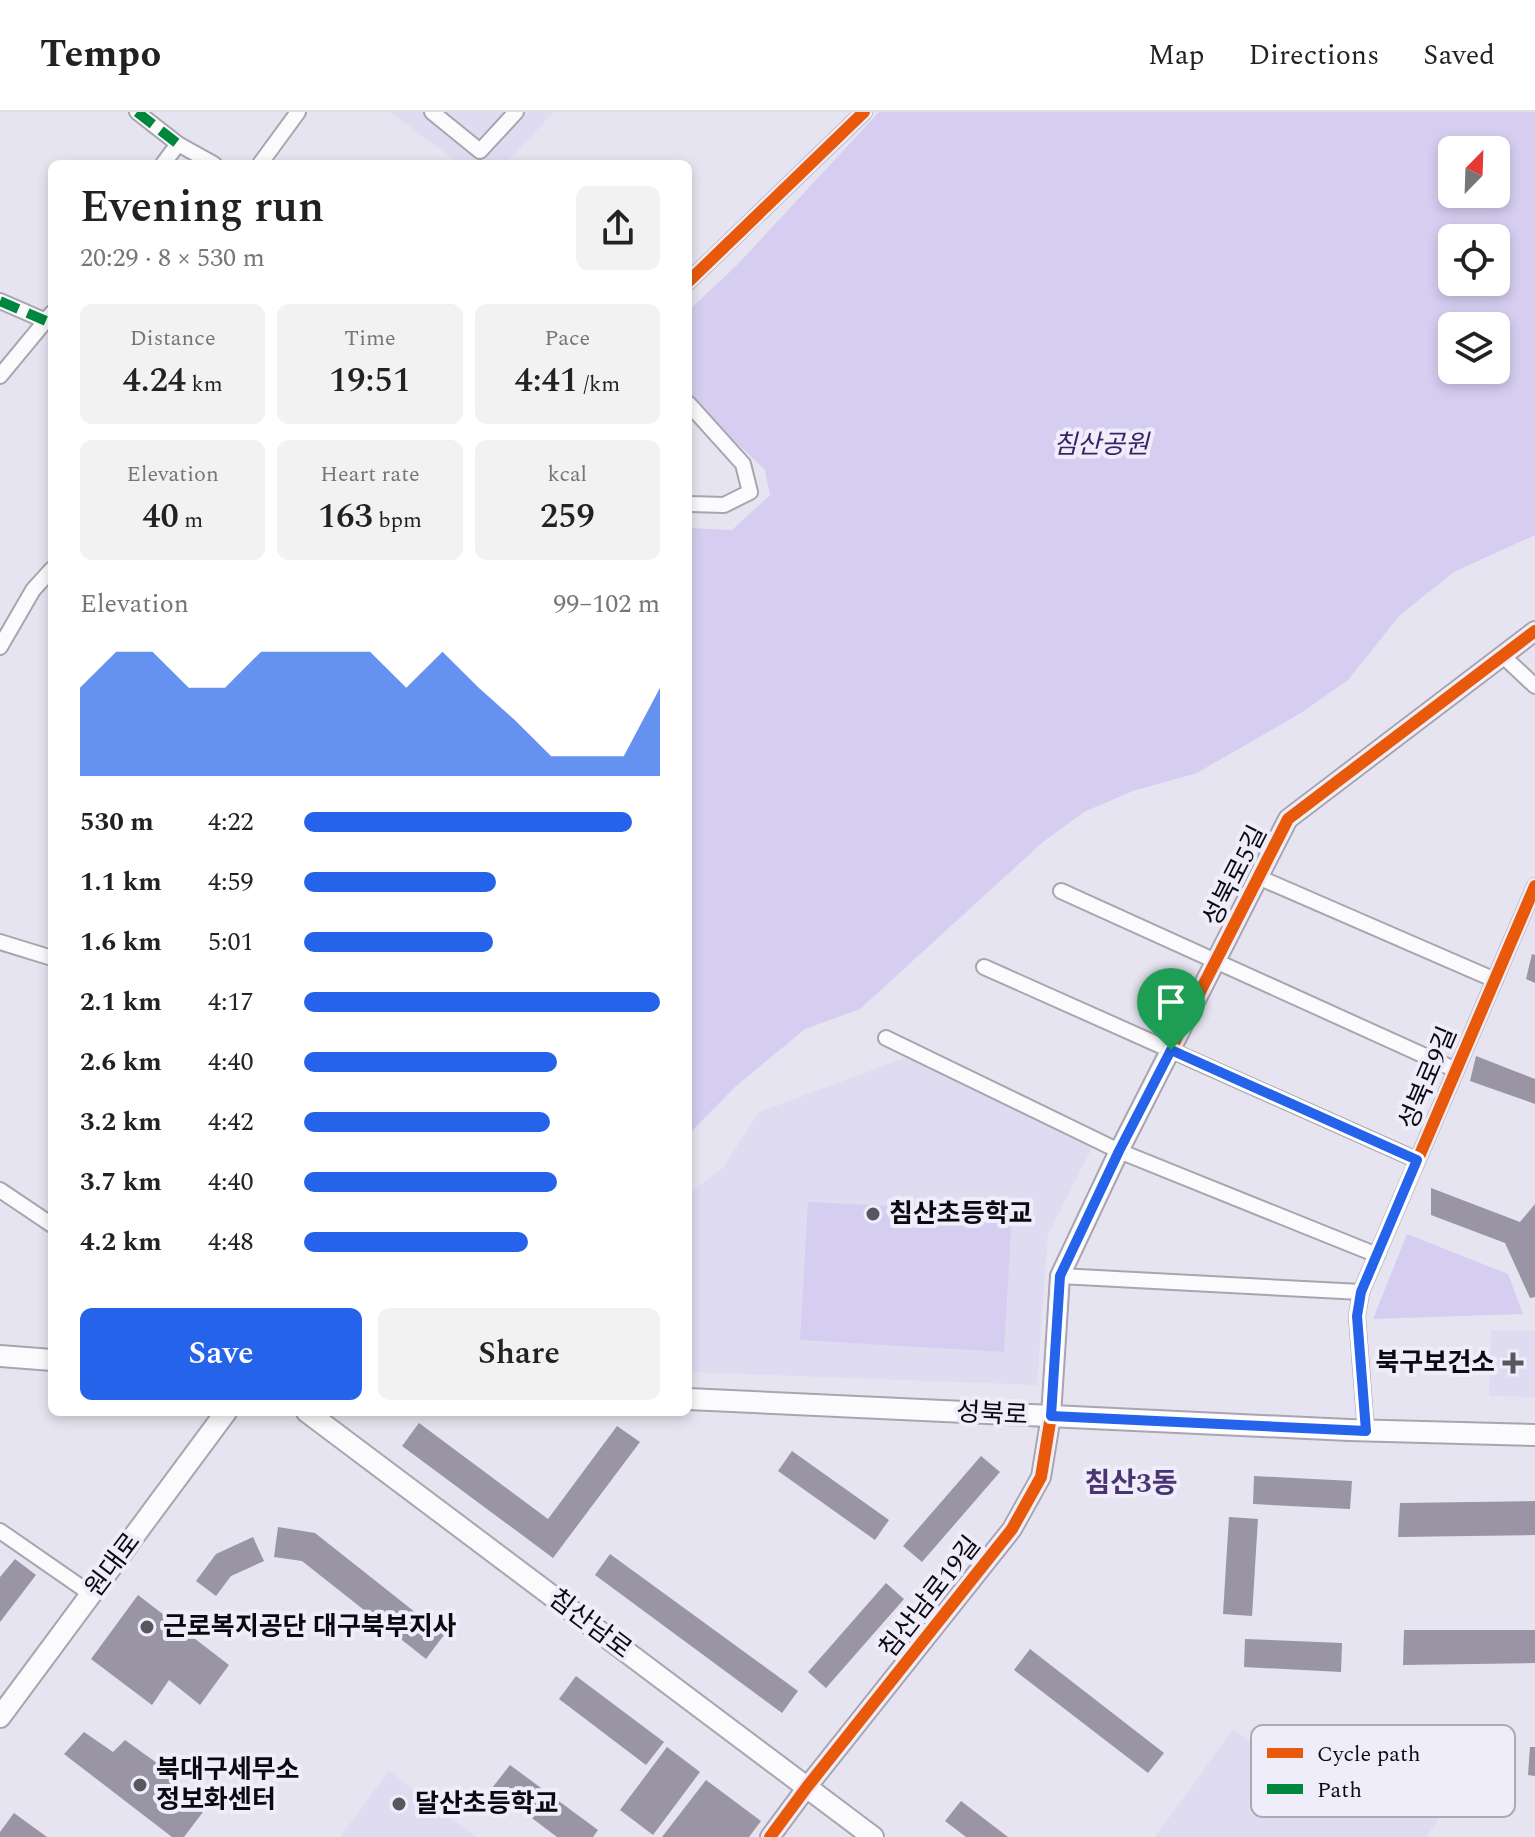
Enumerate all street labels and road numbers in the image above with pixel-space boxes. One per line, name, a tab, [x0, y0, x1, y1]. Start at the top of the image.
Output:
street label: 성북로5길	[1193, 818, 1277, 934]
street label: 성북로9길	[1388, 1020, 1468, 1136]
street label: 성북로	[955, 1392, 1029, 1436]
street label: 원대로	[75, 1524, 151, 1606]
street label: 침산남로19길	[869, 1527, 991, 1667]
street label: 침산남로	[540, 1579, 640, 1669]

